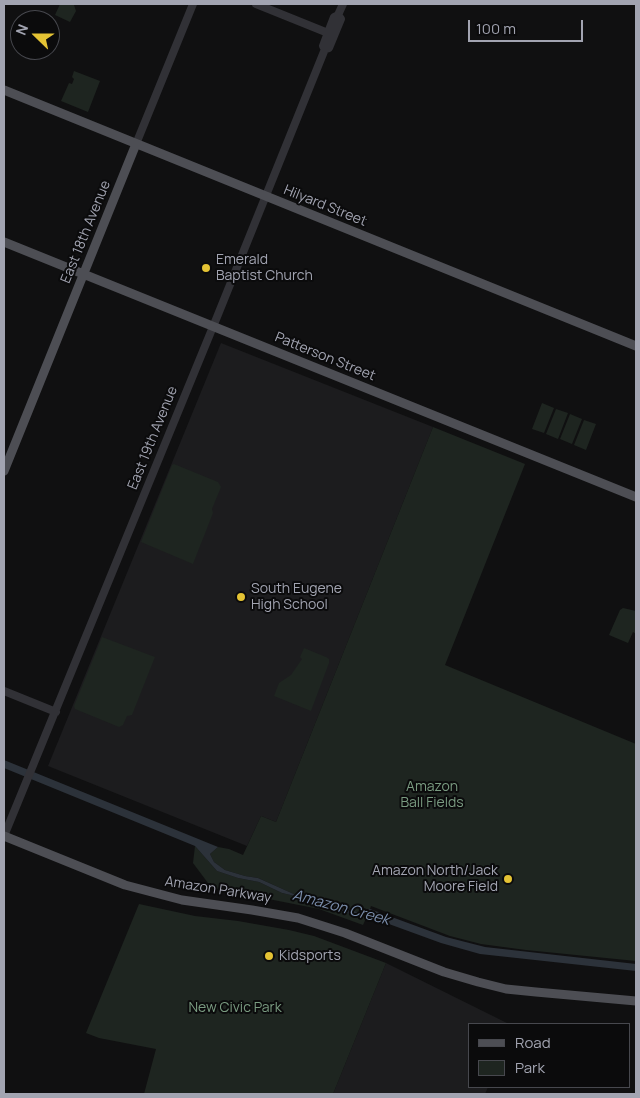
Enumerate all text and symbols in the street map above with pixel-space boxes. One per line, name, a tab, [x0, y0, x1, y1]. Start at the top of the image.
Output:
north arrow	[10, 10, 60, 60]
scale bar	[470, 10, 585, 42]
text: 100 m	[476, 18, 516, 39]
text: N	[11, 21, 32, 38]
street label: East 18th Avenue	[58, 178, 114, 286]
street label: Hilyard Street	[281, 182, 369, 230]
place label: Emerald Baptist Church	[216, 252, 313, 284]
marker: Emerald Baptist Church	[200, 262, 212, 274]
street label: Patterson Street	[272, 329, 378, 385]
street label: East 19th Avenue	[125, 384, 181, 492]
place label: South Eugene High School	[251, 581, 342, 614]
marker: South Eugene High School	[235, 591, 247, 603]
park label: Amazon Ball Fields	[400, 779, 464, 812]
place label: Amazon North/Jack Moore Field	[372, 863, 498, 896]
street label: Amazon Parkway	[163, 873, 273, 907]
marker: Amazon North/Jack Moore Field	[502, 873, 514, 885]
water label: Amazon Creek	[291, 886, 391, 930]
place label: Kidsports	[279, 948, 341, 964]
marker: Kidsports	[263, 950, 275, 962]
park label: New Civic Park	[188, 1000, 282, 1016]
legend	[468, 1023, 630, 1088]
text: Road	[515, 1032, 551, 1053]
text: Park	[515, 1057, 545, 1078]

